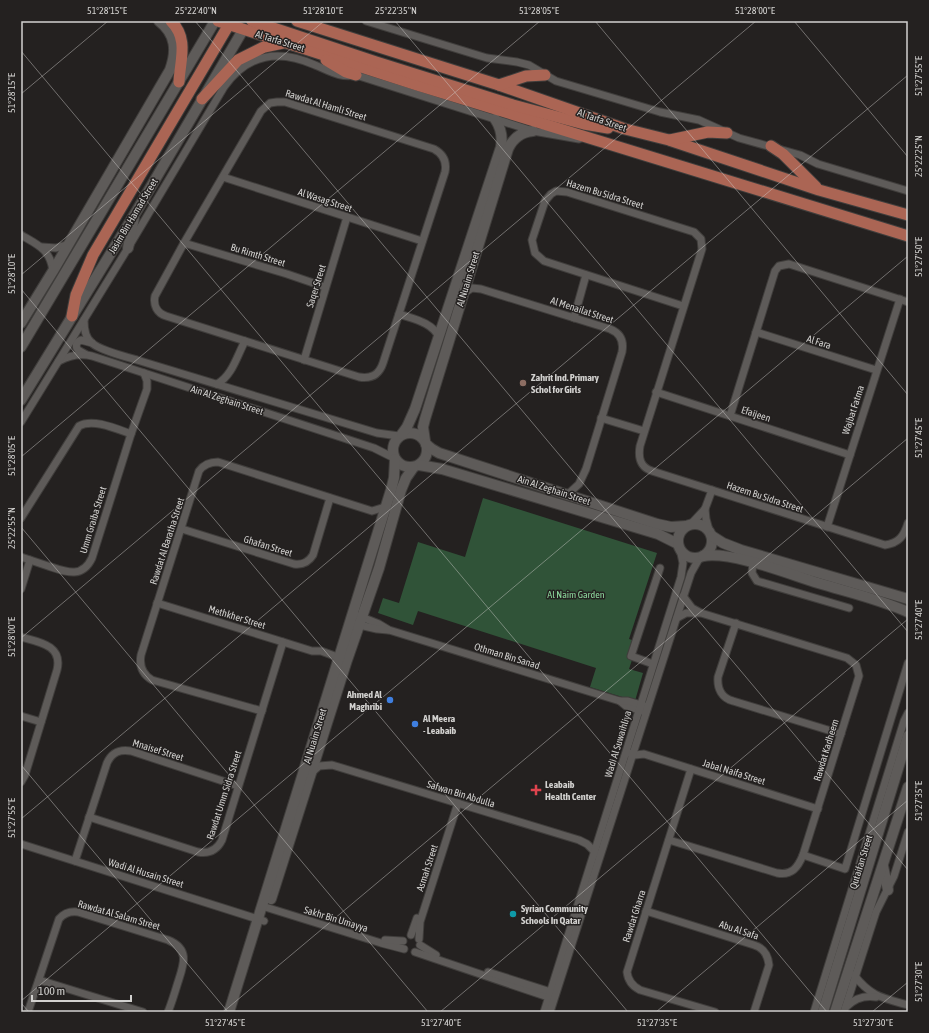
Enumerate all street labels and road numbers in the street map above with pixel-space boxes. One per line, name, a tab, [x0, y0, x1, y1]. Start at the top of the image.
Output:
street label: Al Tarfa Street	[254, 28, 306, 54]
street label: Rawdat Al Hamli Street	[284, 87, 368, 123]
street label: Al Tarfa Street	[576, 107, 628, 134]
street label: Jasim Bin Hamad Street	[106, 176, 160, 256]
street label: Hazem Bu Sidra Street	[565, 177, 645, 211]
street label: Al Wasag Street	[297, 186, 354, 214]
street label: Bu Rimth Street	[229, 241, 287, 269]
street label: Al Nuaim Street	[454, 250, 482, 308]
street label: Saqer Street	[304, 263, 328, 309]
street label: Al Menailat Street	[549, 295, 615, 325]
street label: Al Fara	[806, 333, 833, 351]
street label: Ain Al Zeghain Street	[189, 383, 265, 417]
street label: Wajbat Fatma	[840, 384, 866, 436]
street label: Efaijeen	[740, 404, 772, 424]
street label: Ain Al Zeghain Street	[516, 473, 592, 507]
street label: Hazem Bu Sidra Street	[725, 479, 805, 515]
street label: Umm Graiba Street	[78, 485, 108, 555]
street label: Rawdat Al Baratha Street	[148, 496, 186, 586]
street label: Ghafan Street	[242, 533, 294, 559]
street label: Methkher Street	[207, 603, 267, 631]
street label: Othman Bin Sanad	[473, 641, 541, 671]
street label: Al Nuaim Street	[301, 707, 329, 765]
street label: Wadi Al Suwaihliya	[603, 709, 633, 779]
street label: Rawdat Kadheem	[811, 718, 841, 782]
street label: Mnaisef Street	[131, 737, 185, 763]
street label: Rawdat Umm Sidra Street	[204, 749, 244, 841]
street label: Jabal Naifa Street	[701, 757, 767, 787]
street label: Safwan Bin Abdulla	[426, 778, 497, 810]
street label: Qutaifan Street	[848, 833, 874, 890]
street label: Asmah Street	[414, 843, 440, 893]
street label: Wadi Al Husain Street	[107, 856, 185, 890]
street label: Rawdat Gharra	[620, 888, 648, 944]
street label: Rawdat Al Salam Street	[77, 898, 161, 932]
street label: Sakhr Bin Umayya	[303, 904, 370, 934]
street label: Abu Al Safa	[718, 918, 761, 942]

